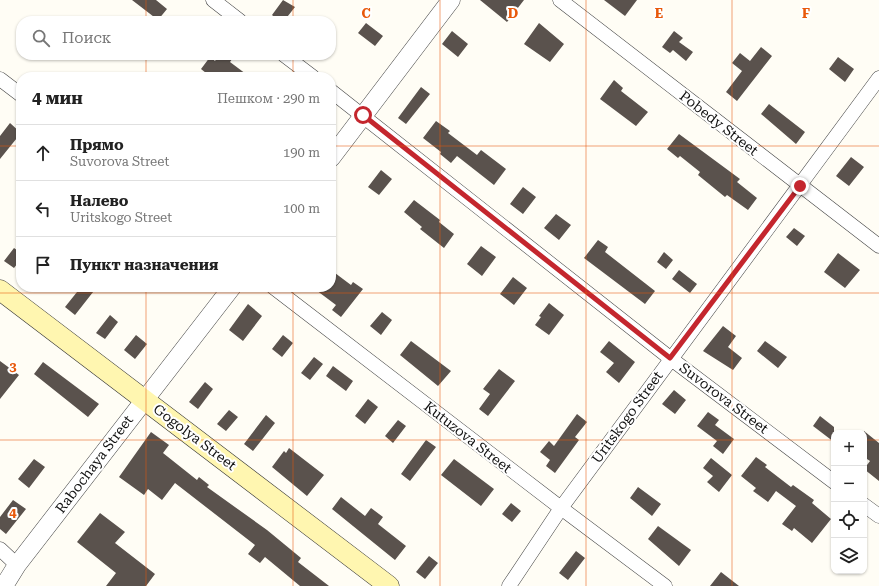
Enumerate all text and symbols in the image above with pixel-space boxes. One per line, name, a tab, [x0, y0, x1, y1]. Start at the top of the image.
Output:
text: C	[361, 6, 371, 21]
text: D	[508, 6, 518, 21]
text: E	[655, 6, 663, 21]
text: F	[802, 6, 810, 21]
search box	[16, 16, 336, 60]
icon: search	[30, 27, 52, 49]
text: Поиск	[62, 29, 111, 47]
street label: Pobedy Street	[677, 87, 761, 159]
text: 4 мин	[32, 88, 83, 108]
text: Пешком · 290 m	[217, 91, 320, 106]
route start	[354, 106, 372, 124]
text: Прямо	[70, 136, 124, 154]
icon: ahead	[32, 142, 54, 164]
text: 190 m	[283, 145, 320, 160]
text: Suvorova Street	[70, 154, 169, 169]
route end	[791, 177, 809, 195]
text: Налево	[70, 192, 129, 210]
icon: left	[32, 198, 54, 220]
text: 100 m	[283, 201, 320, 216]
text: Uritskogo Street	[70, 210, 172, 225]
icon: arrive	[32, 254, 54, 276]
text: Пункт назначения	[70, 256, 218, 274]
text: 3	[9, 359, 17, 374]
street label: Suvorova Street	[676, 359, 772, 437]
street label: Uritskogo Street	[588, 368, 666, 466]
street label: Kutuzova Street	[421, 398, 515, 476]
street label: Gogolya Street	[150, 401, 240, 473]
street label: Rabochaya Street	[52, 412, 136, 516]
map controls	[831, 430, 867, 574]
button: +	[831, 430, 867, 466]
button: −	[831, 466, 867, 502]
button: locate	[831, 502, 867, 538]
text: 4	[9, 505, 17, 520]
button: layers	[831, 538, 867, 574]

